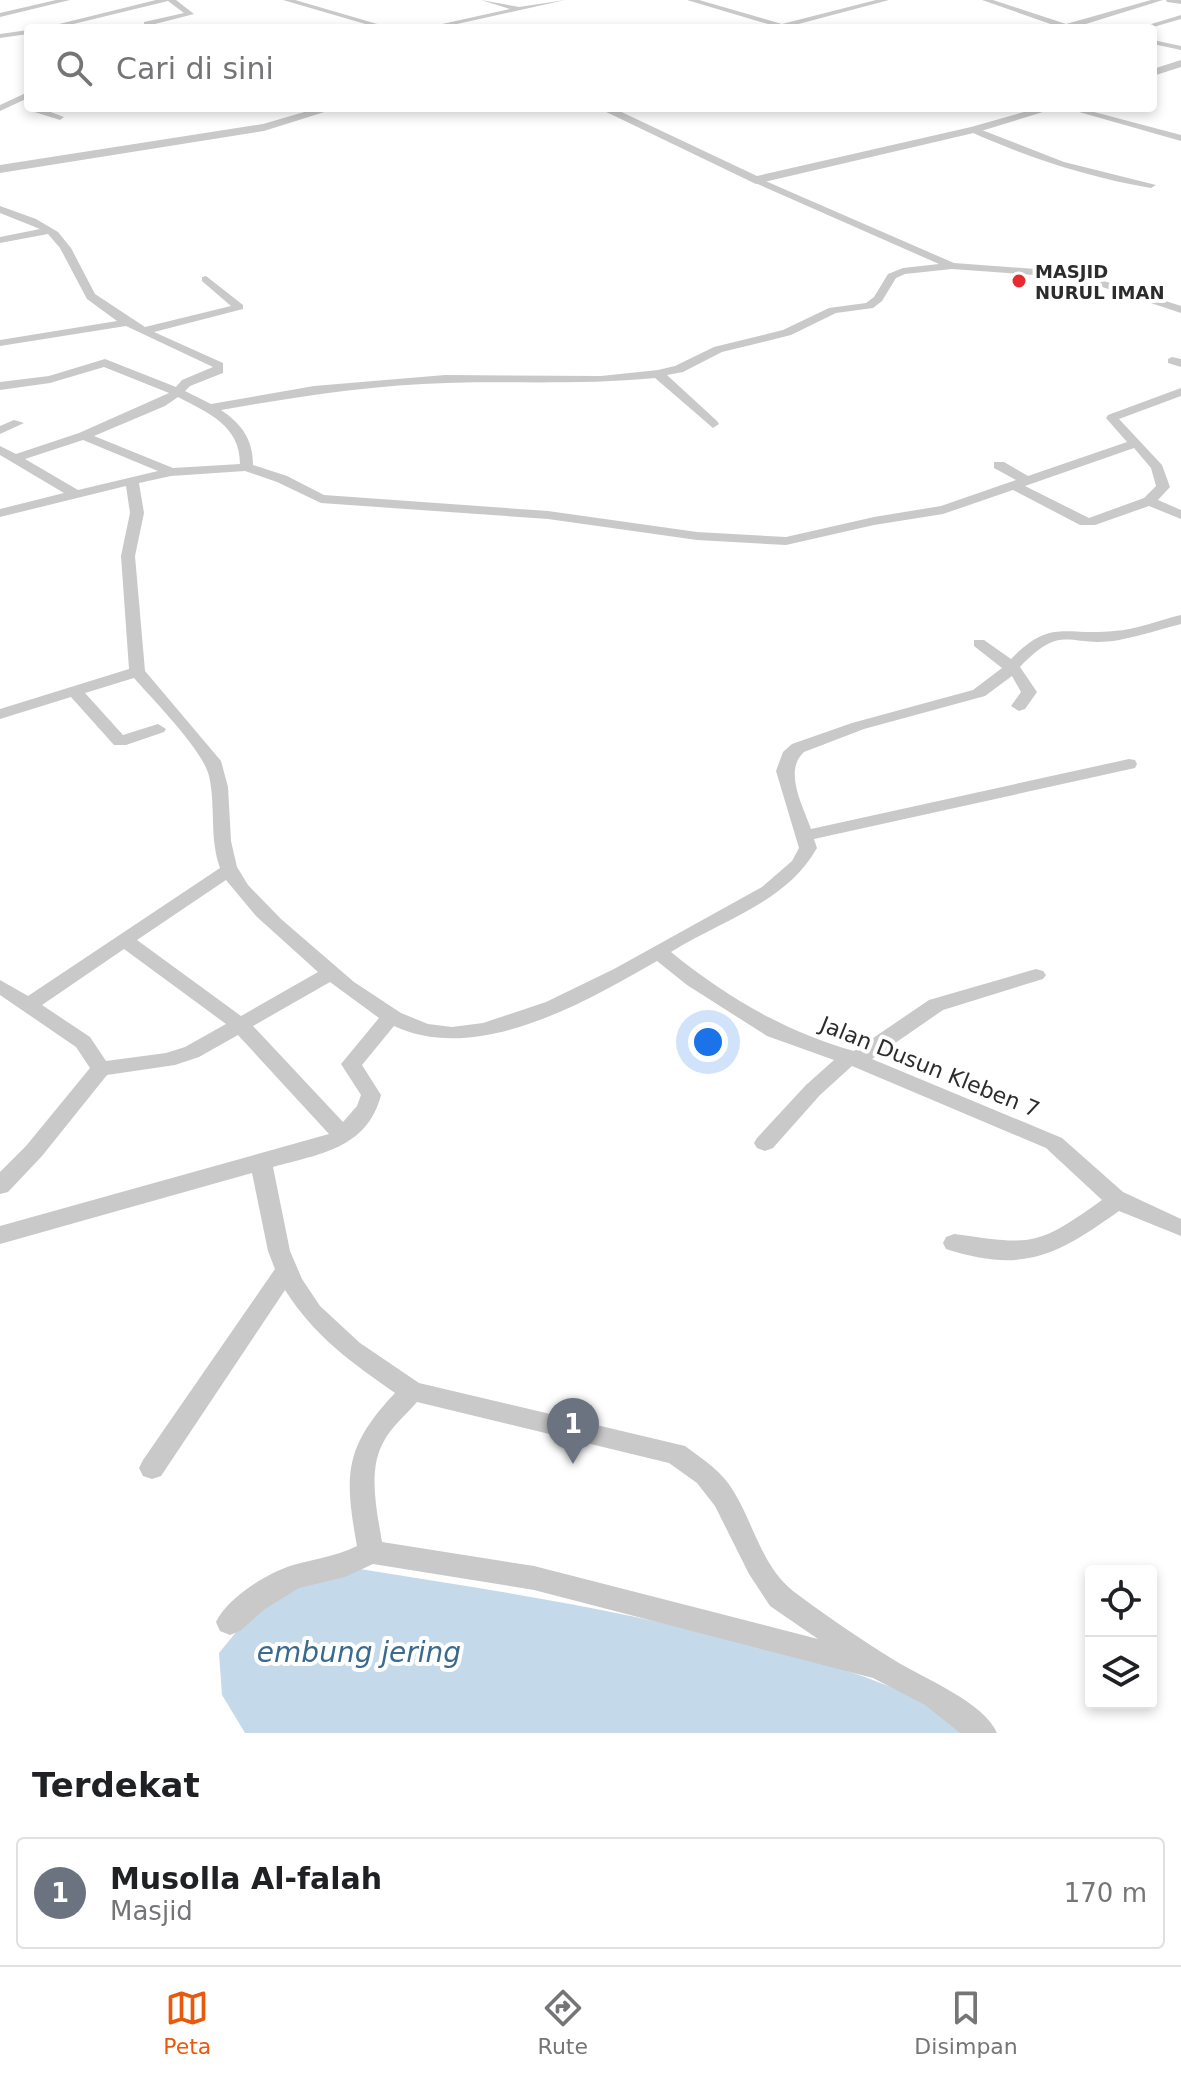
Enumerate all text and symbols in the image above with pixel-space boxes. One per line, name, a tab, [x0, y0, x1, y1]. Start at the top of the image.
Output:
search box	[24, 24, 1157, 112]
icon: search	[52, 46, 96, 90]
text: Cari di sini	[116, 51, 274, 86]
place label: MASJID NURUL IMAN	[1035, 261, 1165, 303]
marker: MASJID NURUL IMAN	[1010, 272, 1028, 290]
street label: Jalan Dusun Kleben 7	[815, 1011, 1043, 1122]
your location	[688, 1022, 728, 1062]
pin: 1	[547, 1398, 599, 1464]
map controls	[1085, 1565, 1157, 1709]
button: locate	[1085, 1565, 1157, 1637]
water label: embung jering	[257, 1636, 461, 1669]
button: layers	[1085, 1637, 1157, 1709]
text: Terdekat	[32, 1765, 200, 1805]
text: Musolla Al-falah	[110, 1861, 382, 1896]
text: 1	[51, 1878, 69, 1908]
text: 170 m	[1064, 1878, 1147, 1908]
text: Masjid	[110, 1896, 193, 1926]
tab: Peta	[163, 1986, 211, 2059]
tab: Rute	[538, 1986, 588, 2059]
tab: Disimpan	[914, 1986, 1018, 2059]

